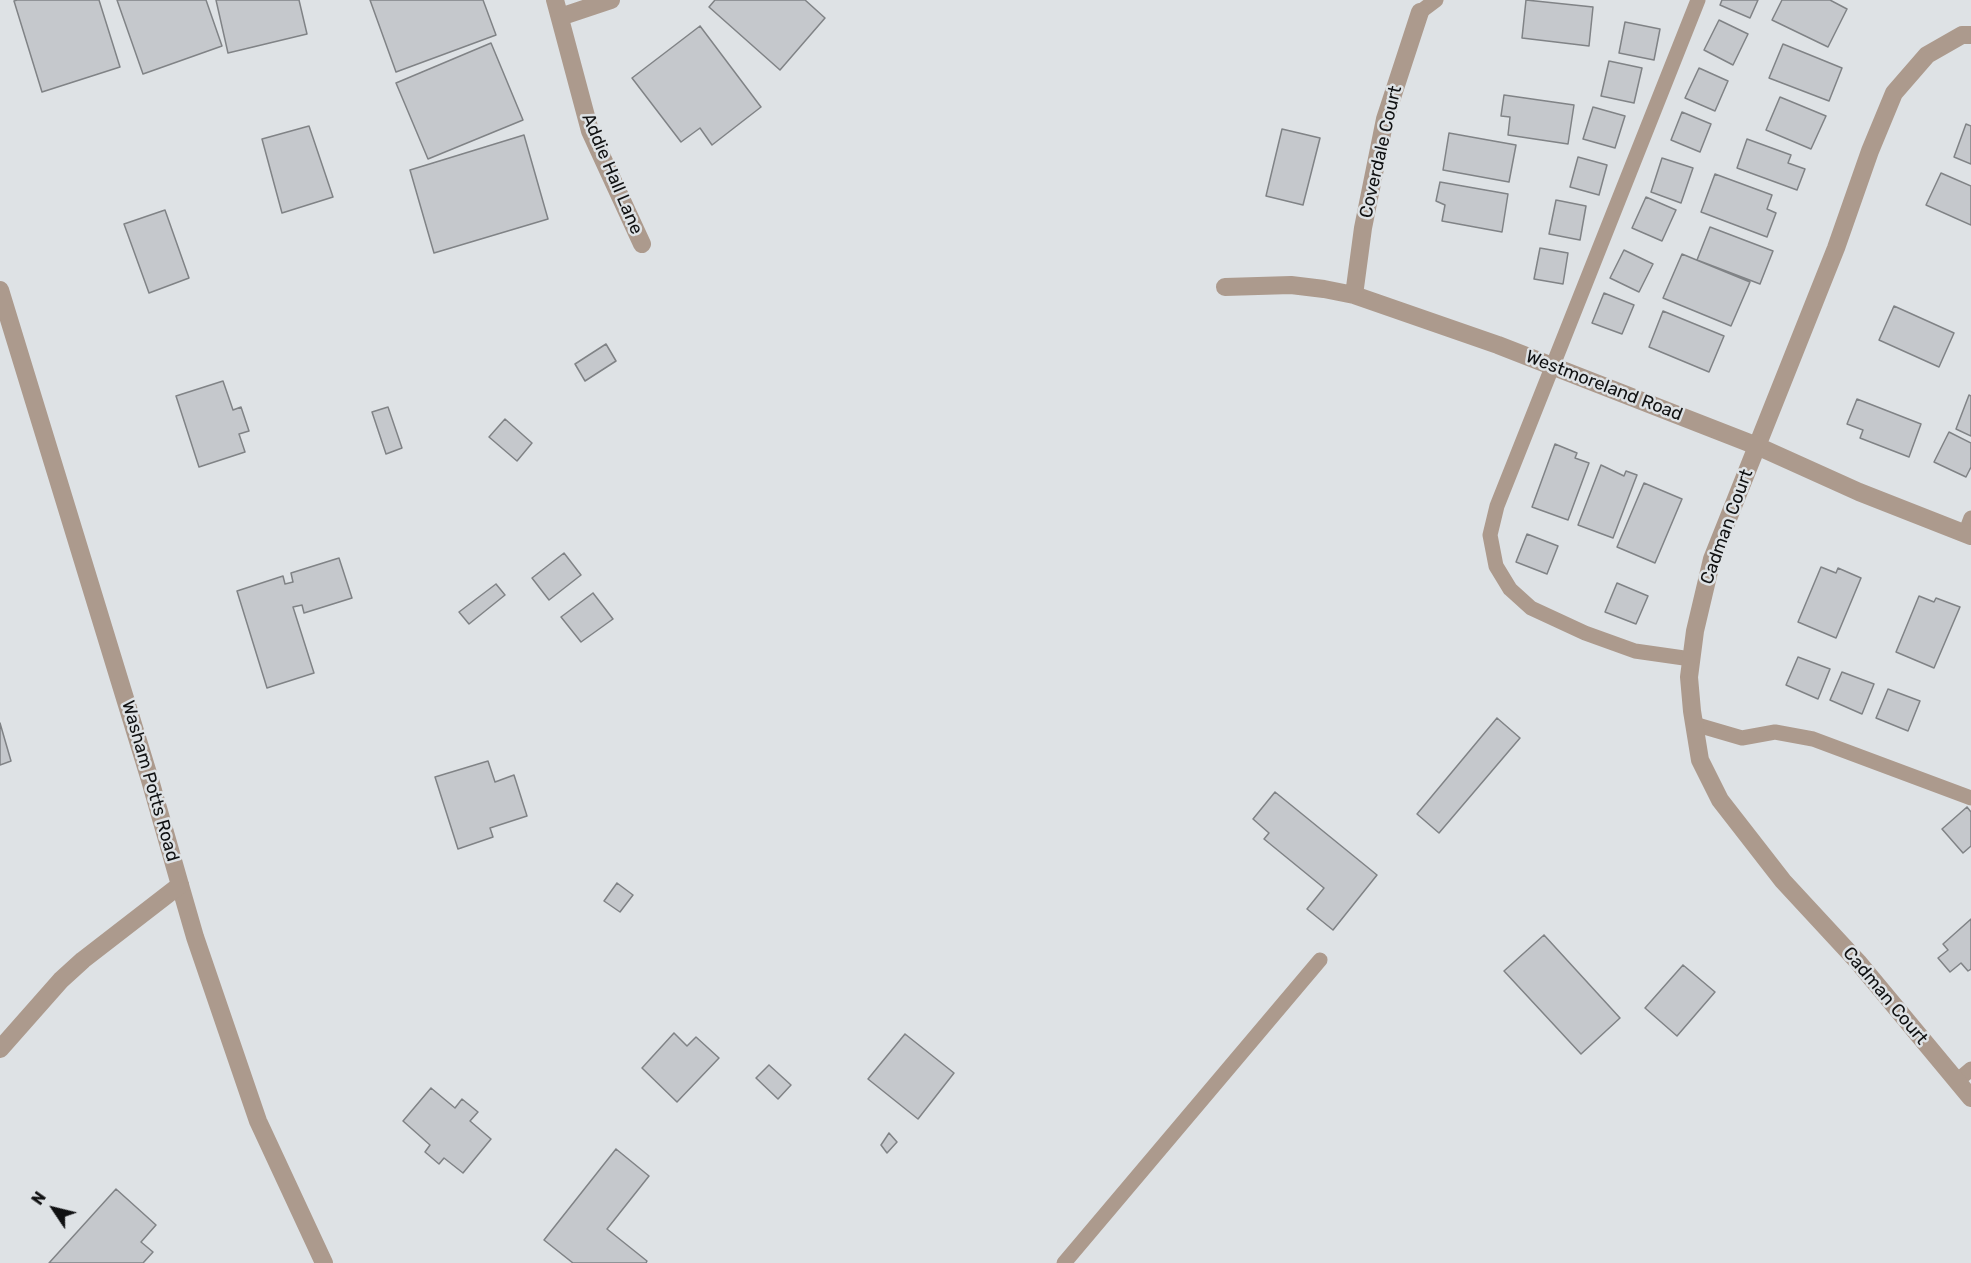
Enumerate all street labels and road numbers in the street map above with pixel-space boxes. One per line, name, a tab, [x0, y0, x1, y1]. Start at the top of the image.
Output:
street label: Coverdale Court	[1355, 84, 1407, 220]
street label: Addie Hall Lane	[577, 110, 647, 238]
street label: Westmoreland Road	[1522, 346, 1686, 426]
street label: Cadman Court	[1696, 466, 1758, 588]
street label: Washam Potts Road	[117, 698, 183, 864]
street label: Cadman Court	[1838, 943, 1932, 1049]

